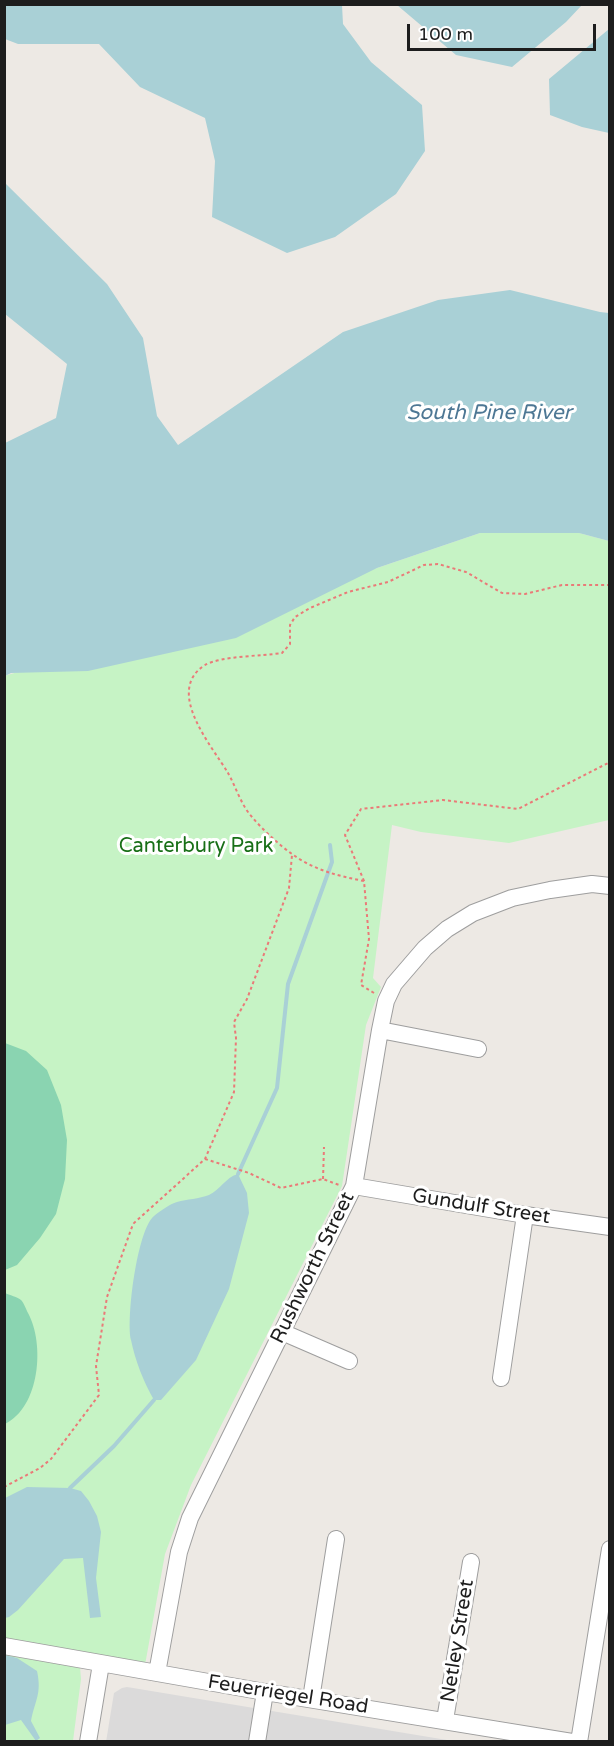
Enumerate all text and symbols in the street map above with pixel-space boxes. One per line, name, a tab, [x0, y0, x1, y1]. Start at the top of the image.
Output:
scale bar	[410, 12, 599, 50]
text: 100 m	[418, 23, 473, 45]
water label: South Pine River	[406, 400, 572, 426]
park label: Canterbury Park	[119, 835, 273, 859]
street label: Gundulf Street	[410, 1184, 552, 1230]
street label: Rushworth Street	[266, 1188, 360, 1348]
street label: Netley Street	[436, 1578, 480, 1704]
street label: Feuerriegel Road	[206, 1670, 370, 1720]

